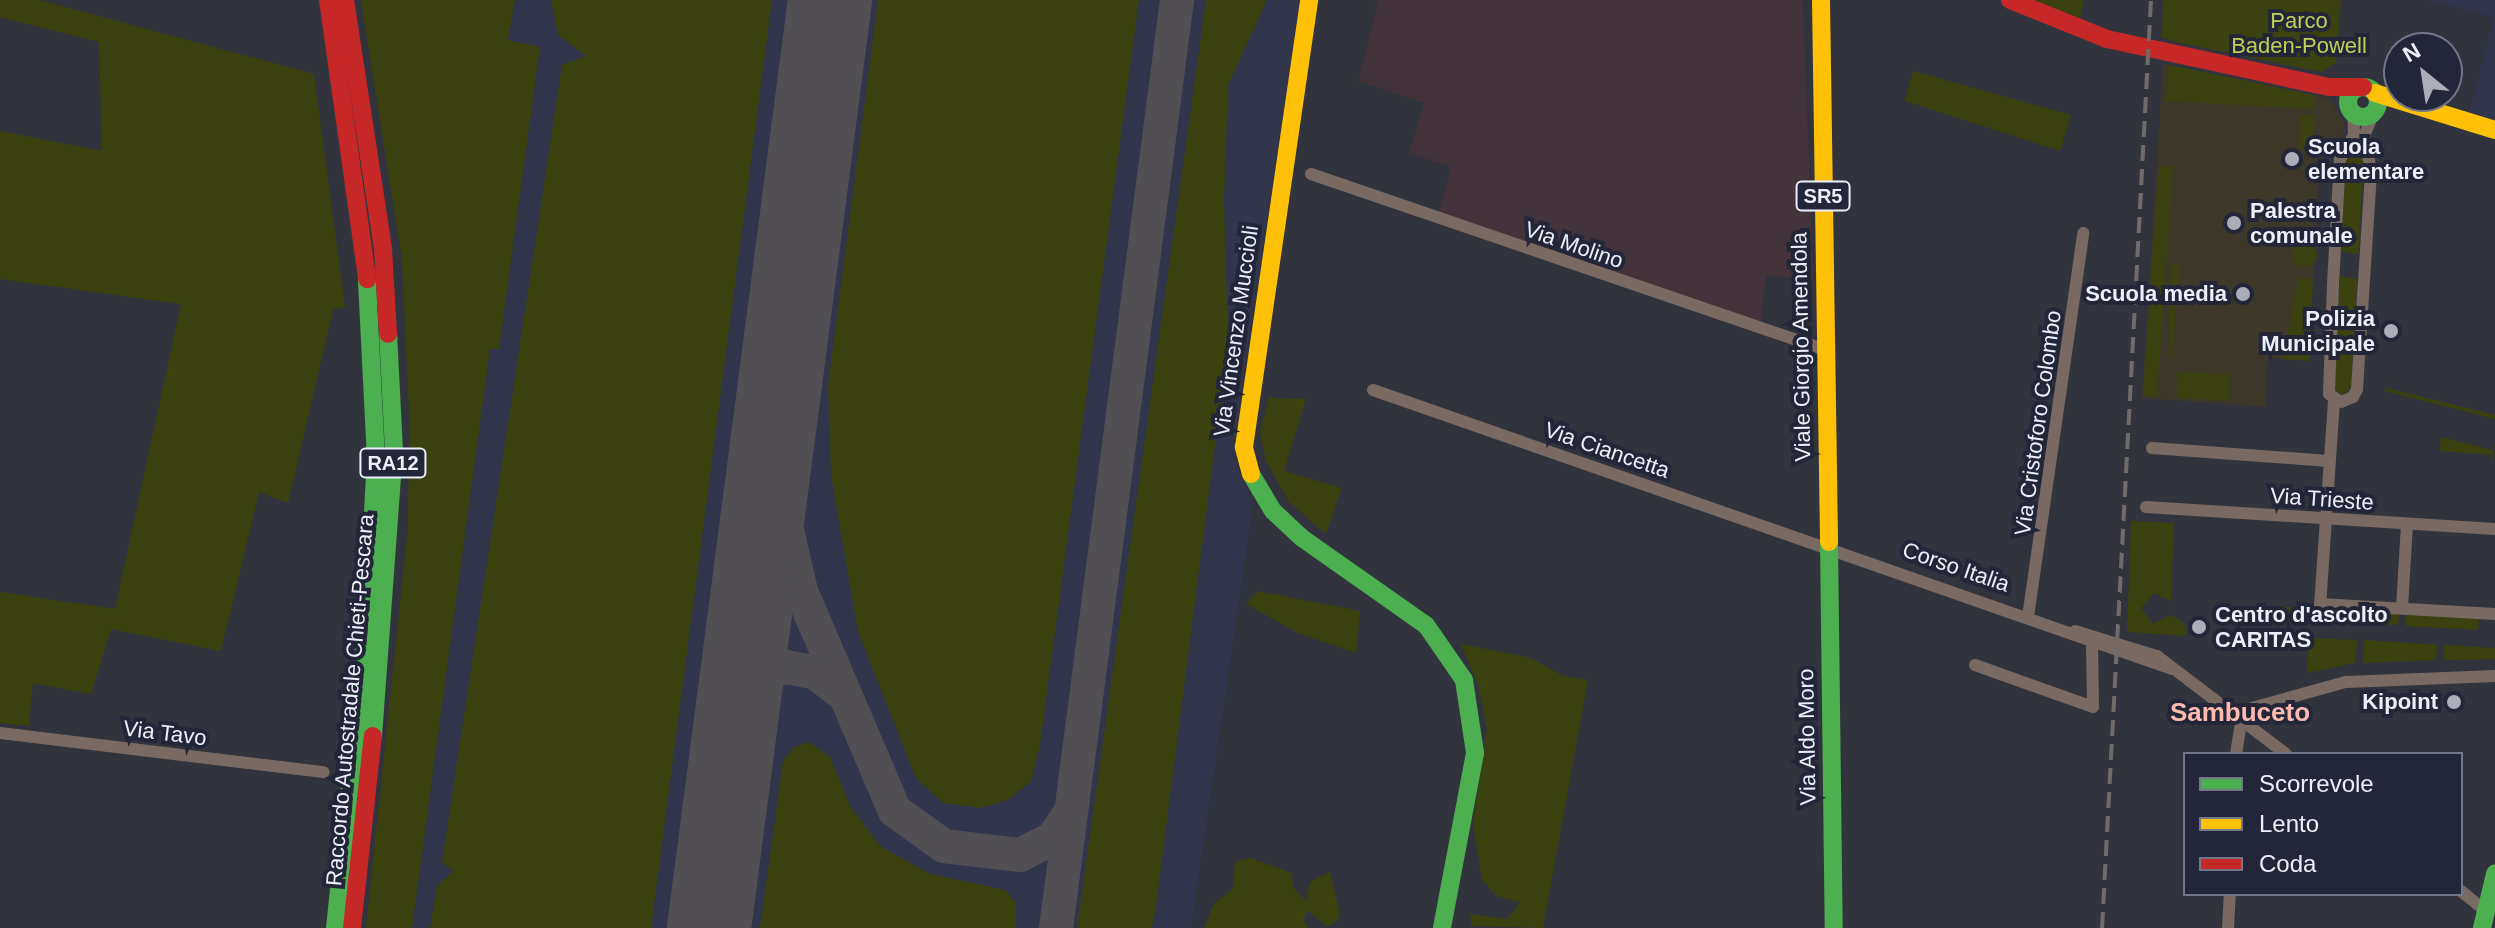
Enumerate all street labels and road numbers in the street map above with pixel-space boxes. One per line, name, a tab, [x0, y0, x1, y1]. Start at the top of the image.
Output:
road number: SR5	[1795, 180, 1851, 212]
street label: Via Molino	[1521, 216, 1627, 274]
street label: Via Vincenzo Muccioli	[1208, 224, 1264, 438]
street label: Viale Giorgio Amendola	[1786, 231, 1816, 463]
street label: Via Cristoforo Colombo	[2009, 309, 2067, 537]
street label: Via Ciancetta	[1541, 416, 1673, 484]
road number: RA12	[359, 447, 427, 479]
street label: Via Trieste	[2269, 482, 2375, 516]
street label: Raccordo Autostradale Chieti-Pescara	[321, 512, 379, 888]
street label: Corso Italia	[1899, 536, 2013, 598]
street label: Via Aldo Moro	[1793, 668, 1821, 806]
street label: Via Tavo	[122, 715, 208, 751]

